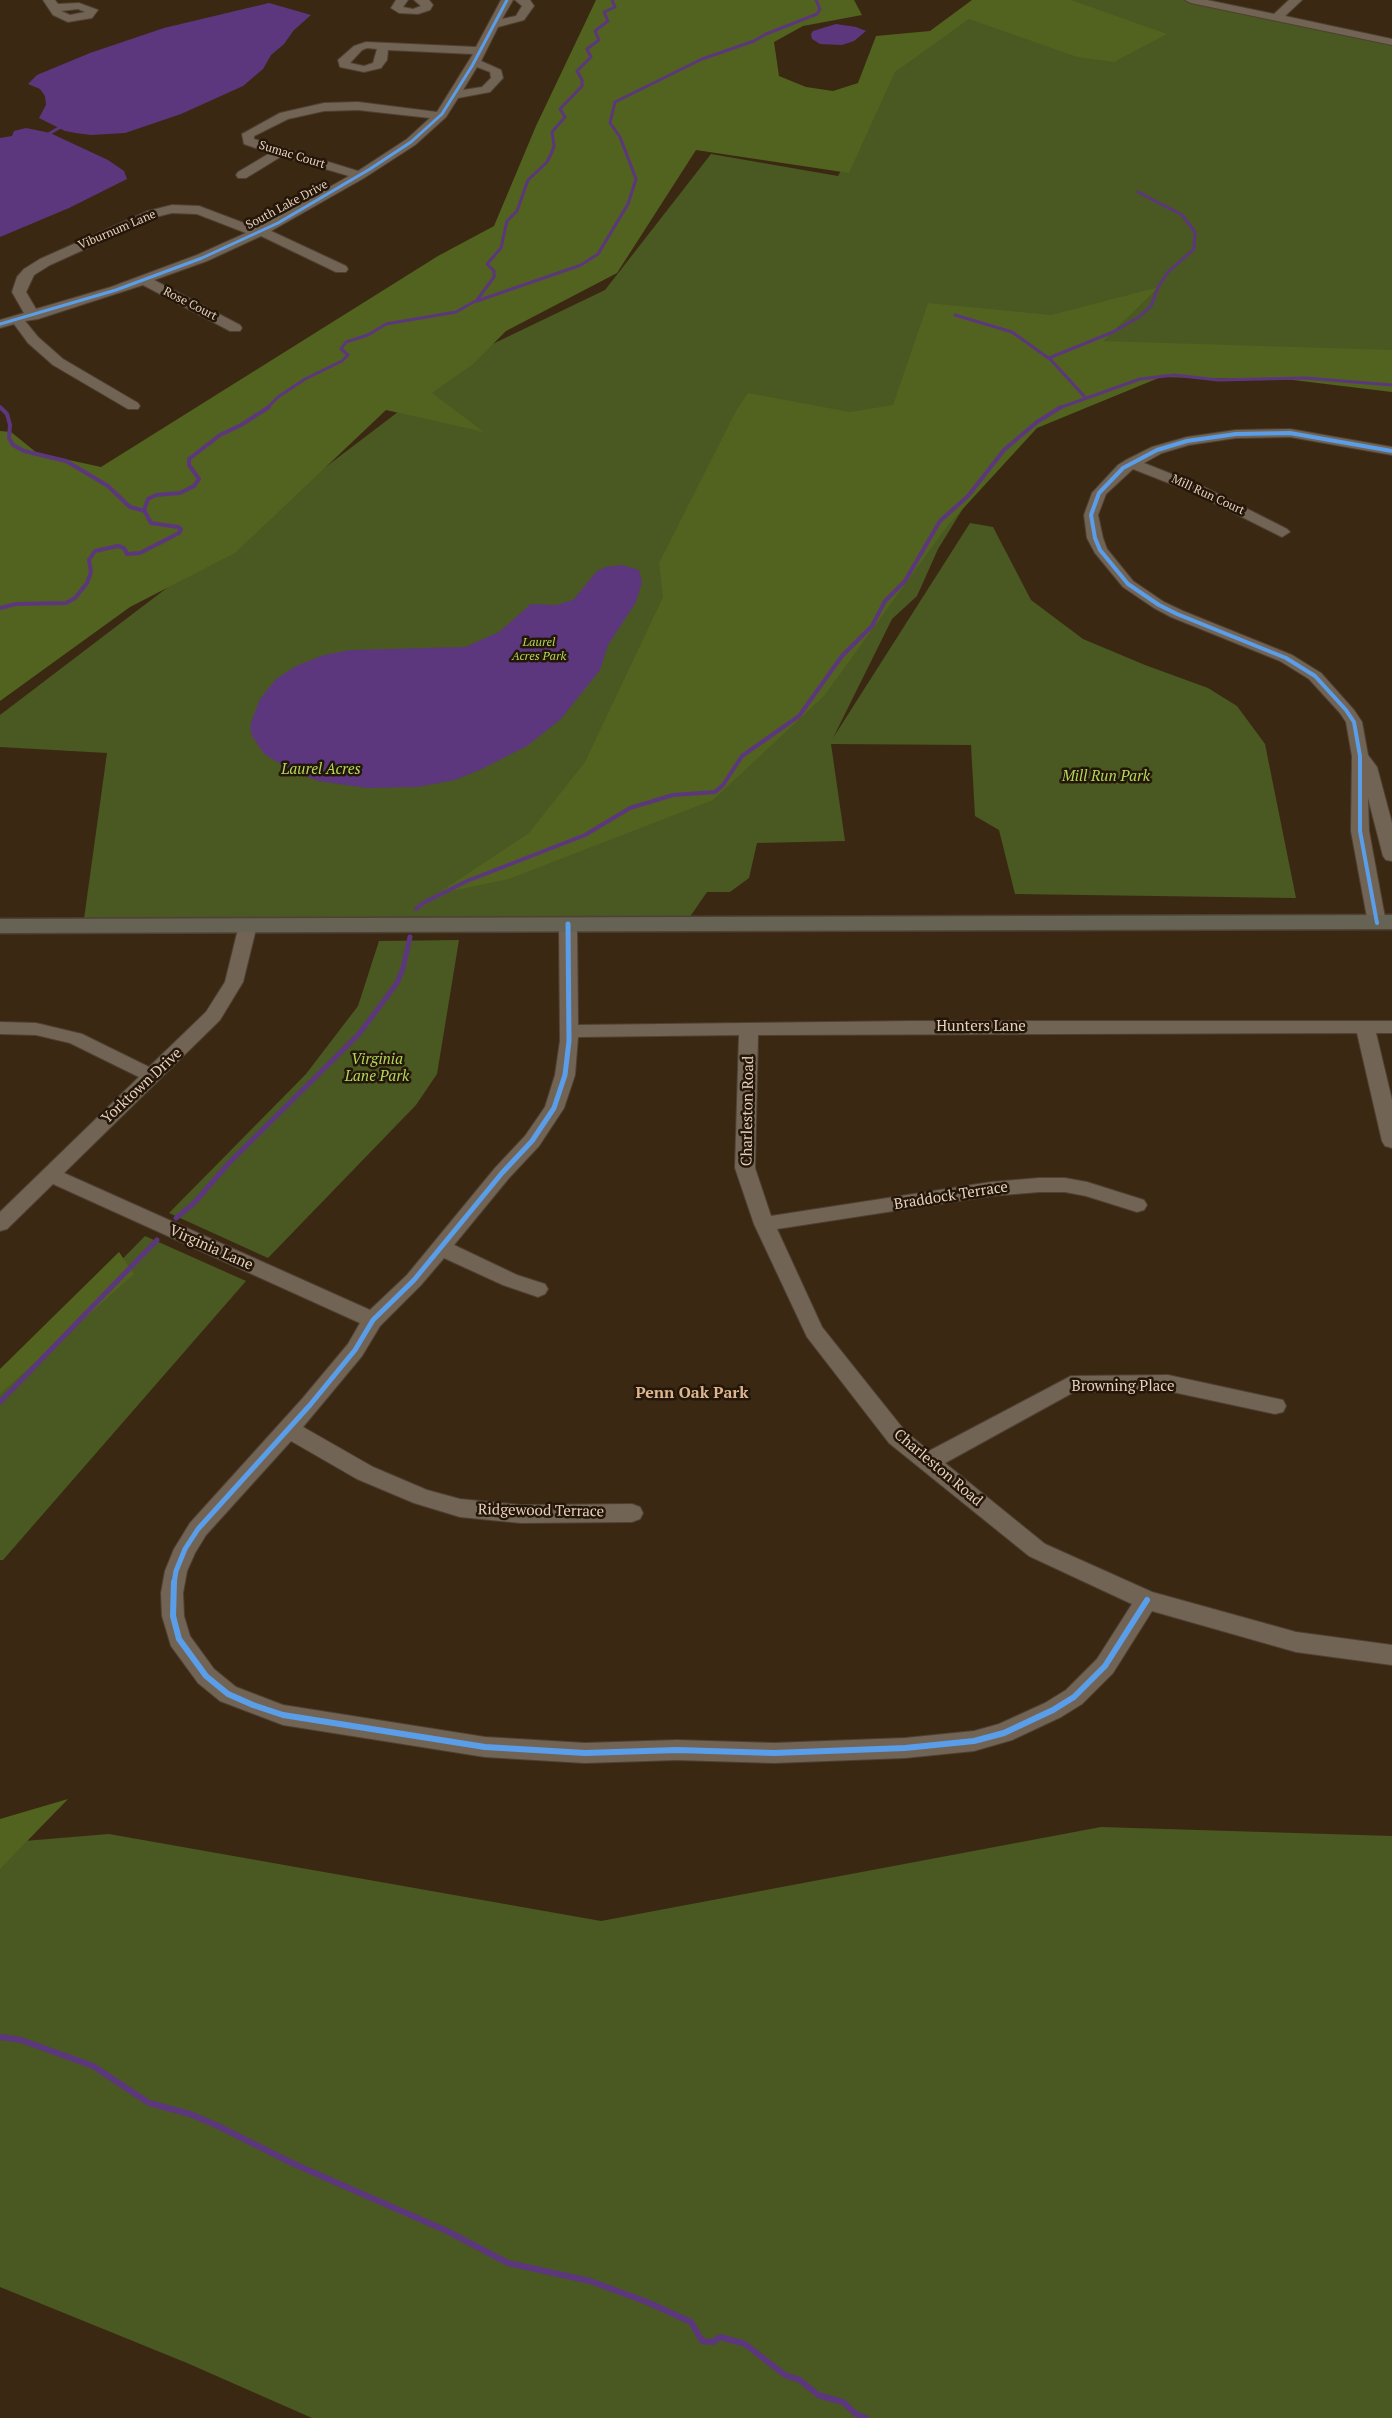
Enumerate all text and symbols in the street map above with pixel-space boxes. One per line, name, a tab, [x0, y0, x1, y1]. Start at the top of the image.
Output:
street label: Sumac Court	[257, 138, 327, 172]
street label: South Lake Drive	[244, 177, 330, 233]
street label: Viburnum Lane	[76, 207, 158, 253]
street label: Rose Court	[161, 284, 219, 324]
street label: Mill Run Court	[1169, 472, 1247, 518]
park label: Laurel Acres Park	[512, 636, 566, 664]
park label: Laurel Acres	[281, 761, 361, 779]
park label: Mill Run Park	[1062, 768, 1150, 786]
street label: Hunters Lane	[936, 1018, 1026, 1036]
street label: Yorktown Drive	[98, 1044, 186, 1128]
park label: Virginia Lane Park	[345, 1051, 409, 1086]
street label: Charleston Road	[738, 1056, 758, 1166]
street label: Braddock Terrace	[893, 1178, 1009, 1214]
street label: Virginia Lane	[166, 1222, 256, 1274]
street label: Browning Place	[1071, 1378, 1175, 1396]
district label: Penn Oak Park	[635, 1383, 749, 1403]
street label: Charleston Road	[890, 1426, 986, 1510]
street label: Ridgewood Terrace	[478, 1501, 604, 1521]

